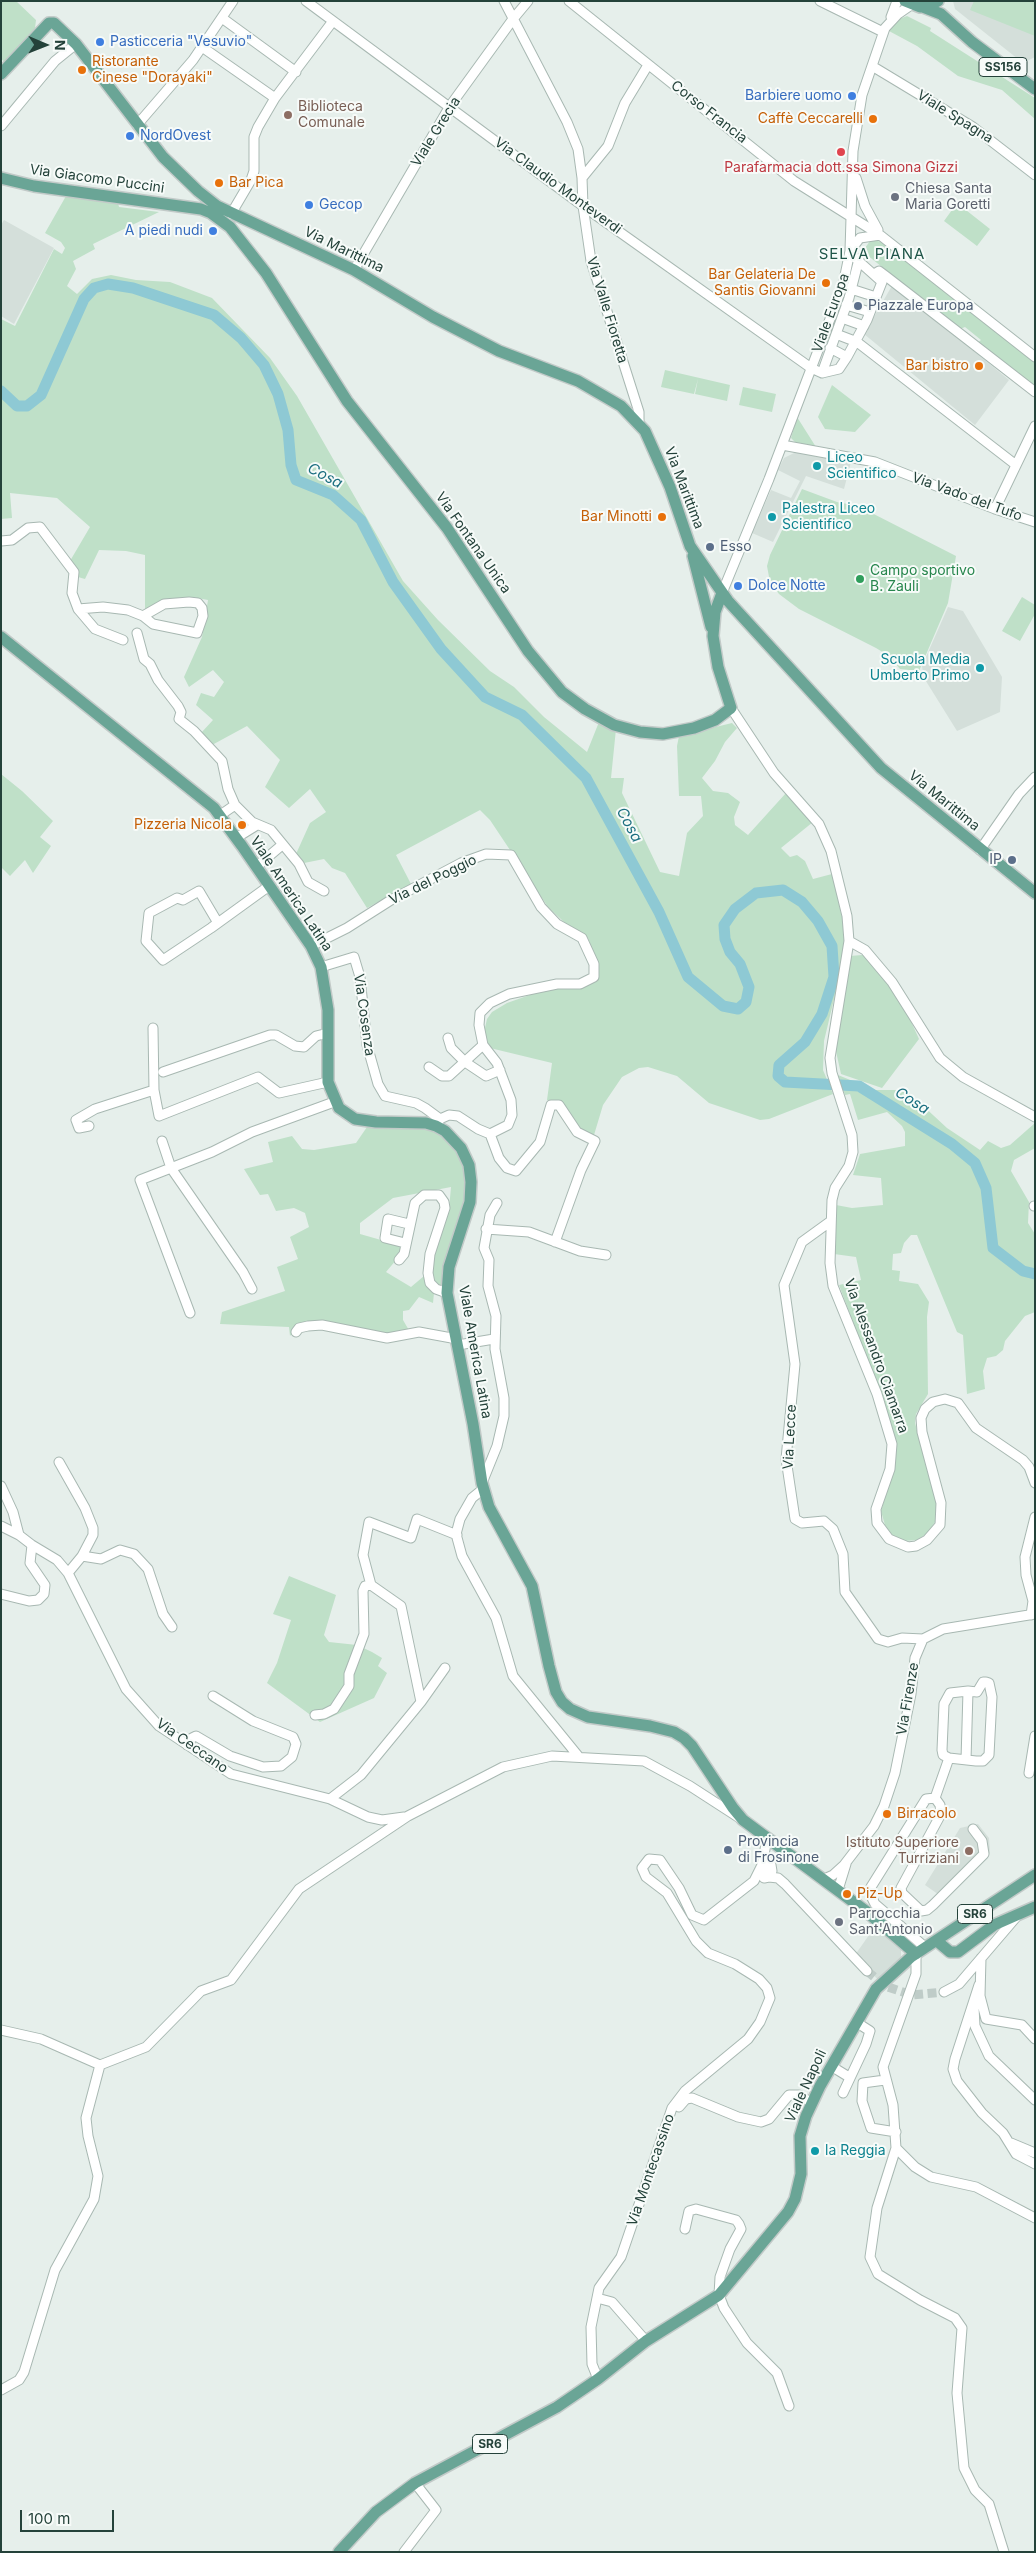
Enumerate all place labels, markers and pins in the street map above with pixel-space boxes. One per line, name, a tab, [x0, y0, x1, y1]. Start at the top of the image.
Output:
place label: Pasticceria "Vesuvio"	[110, 34, 252, 50]
marker: Pasticceria "Vesuvio"	[94, 36, 106, 48]
place label: Ristorante Cinese "Dorayaki"	[92, 54, 213, 86]
marker: Ristorante Cinese "Dorayaki"	[76, 64, 88, 76]
place label: Barbiere uomo	[745, 88, 842, 104]
marker: Barbiere uomo	[846, 90, 858, 102]
place label: Biblioteca Comunale	[298, 99, 365, 132]
marker: Biblioteca Comunale	[282, 109, 294, 121]
place label: Caffè Ceccarelli	[758, 111, 863, 127]
marker: Caffè Ceccarelli	[867, 113, 879, 125]
place label: NordOvest	[140, 128, 211, 144]
marker: NordOvest	[124, 130, 136, 142]
marker: Parafarmacia dott.ssa Simona Gizzi	[835, 146, 847, 158]
place label: Parafarmacia dott.ssa Simona Gizzi	[724, 160, 958, 176]
place label: Bar Pica	[229, 175, 284, 191]
marker: Bar Pica	[213, 177, 225, 189]
place label: Chiesa Santa Maria Goretti	[905, 181, 992, 213]
marker: Chiesa Santa Maria Goretti	[889, 191, 901, 203]
place label: Gecop	[319, 197, 363, 213]
marker: Gecop	[303, 199, 315, 211]
place label: A piedi nudi	[125, 223, 203, 239]
marker: A piedi nudi	[207, 225, 219, 237]
place label: Bar Gelateria De Santis Giovanni	[708, 267, 816, 300]
marker: Bar Gelateria De Santis Giovanni	[820, 277, 832, 289]
place label: Piazzale Europa	[868, 298, 974, 314]
marker: Piazzale Europa	[852, 300, 864, 312]
place label: Bar bistro	[905, 358, 969, 374]
marker: Bar bistro	[973, 360, 985, 372]
place label: Liceo Scientifico	[827, 450, 897, 482]
marker: Liceo Scientifico	[811, 460, 823, 472]
place label: Palestra Liceo Scientifico	[782, 501, 875, 534]
place label: Bar Minotti	[581, 509, 652, 525]
marker: Bar Minotti	[656, 511, 668, 523]
marker: Palestra Liceo Scientifico	[766, 511, 778, 523]
place label: Esso	[720, 539, 752, 555]
marker: Esso	[704, 541, 716, 553]
place label: Campo sportivo B. Zauli	[870, 563, 975, 596]
marker: Campo sportivo B. Zauli	[854, 573, 866, 585]
place label: Dolce Notte	[748, 578, 826, 594]
marker: Dolce Notte	[732, 580, 744, 592]
place label: Scuola Media Umberto Primo	[870, 652, 970, 684]
marker: Scuola Media Umberto Primo	[974, 662, 986, 674]
place label: Pizzeria Nicola	[134, 817, 232, 833]
marker: Pizzeria Nicola	[236, 819, 248, 831]
place label: IP	[989, 852, 1002, 868]
marker: IP	[1006, 854, 1018, 866]
place label: Birracolo	[897, 1806, 956, 1822]
marker: Birracolo	[881, 1808, 893, 1820]
place label: Provincia di Frosinone	[738, 1834, 819, 1866]
place label: Istituto Superiore Turriziani	[846, 1835, 959, 1868]
marker: Provincia di Frosinone	[722, 1844, 734, 1856]
marker: Istituto Superiore Turriziani	[963, 1845, 975, 1857]
place label: Piz-Up	[857, 1886, 902, 1902]
marker: Piz-Up	[841, 1888, 853, 1900]
place label: Parrocchia Sant'Antonio	[849, 1906, 933, 1938]
marker: Parrocchia Sant'Antonio	[833, 1916, 845, 1928]
place label: la Reggia	[825, 2143, 886, 2159]
marker: la Reggia	[809, 2145, 821, 2157]

